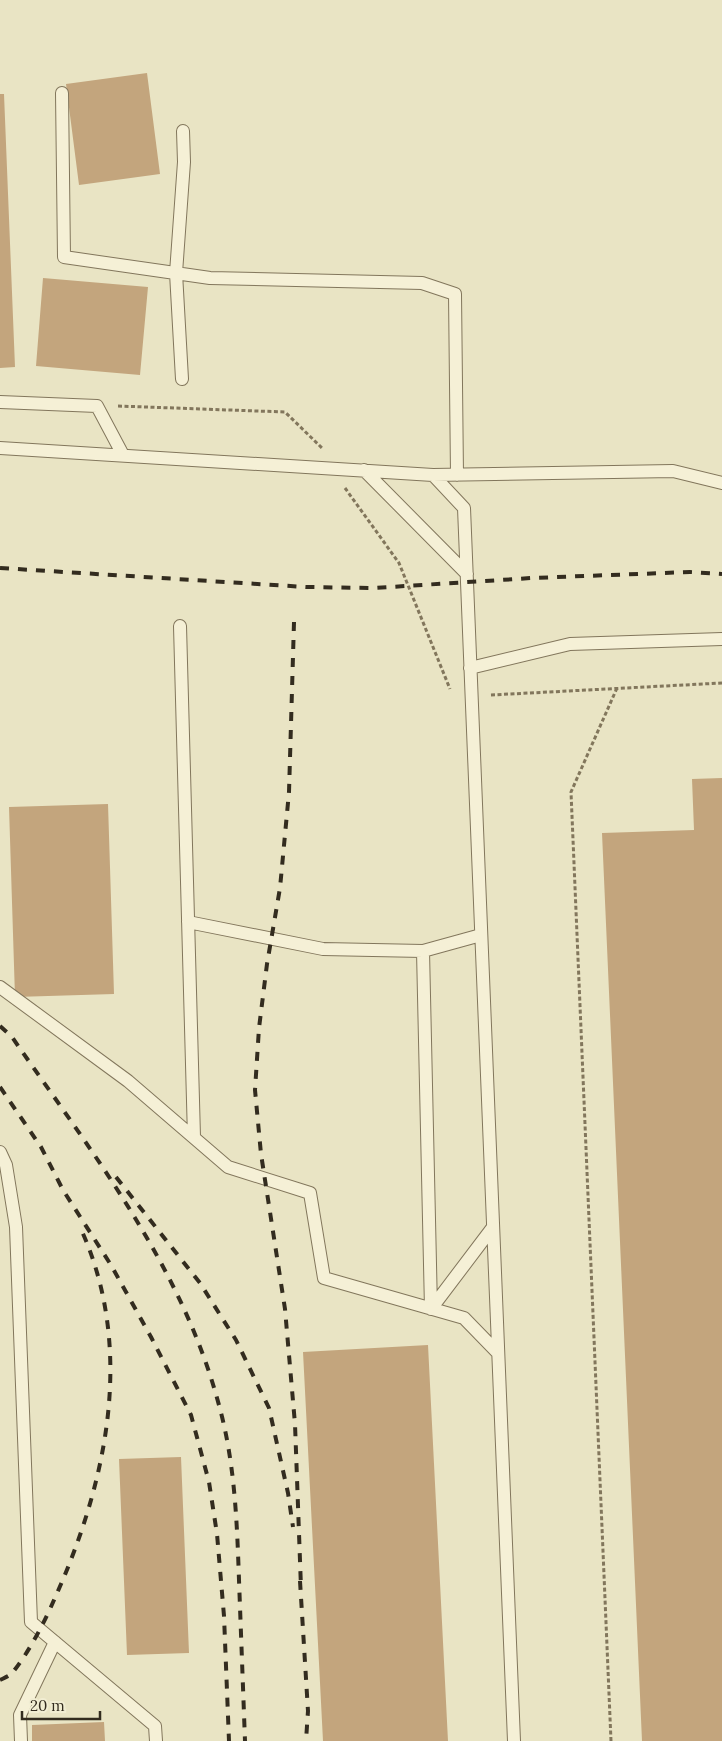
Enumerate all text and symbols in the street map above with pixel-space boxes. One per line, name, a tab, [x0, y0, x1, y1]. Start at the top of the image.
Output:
scale bar	[22, 1688, 100, 1720]
text: 20 m	[30, 1696, 65, 1715]

